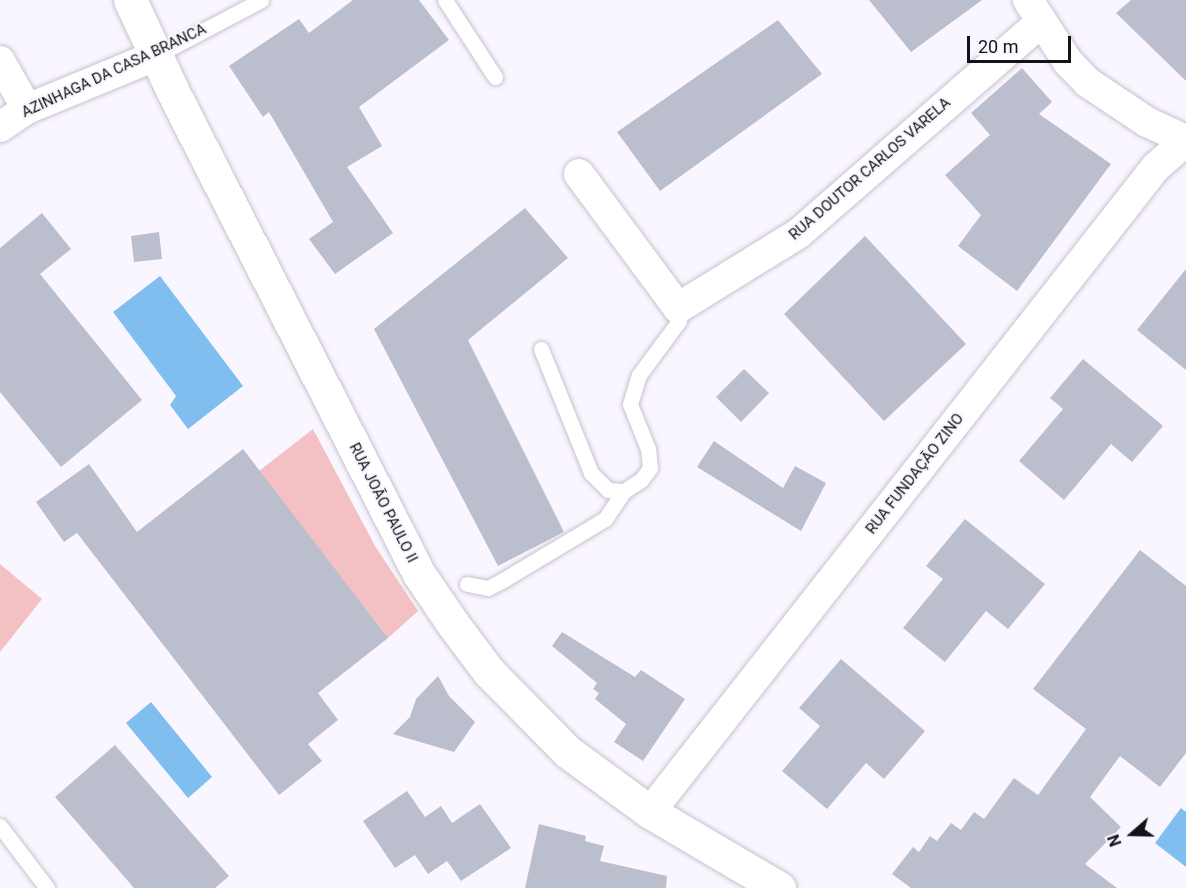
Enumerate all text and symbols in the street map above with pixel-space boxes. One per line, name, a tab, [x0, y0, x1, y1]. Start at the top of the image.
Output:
street label: AZINHAGA DA CASA BRANCA	[19, 20, 209, 122]
scale bar	[970, 24, 1074, 62]
text: 20 m	[978, 36, 1018, 57]
street label: RUA DOUTOR CARLOS VARELA	[786, 94, 954, 244]
street label: RUA FUNDAÇÃO ZINO	[862, 410, 968, 538]
street label: RUA JOÃO PAULO II	[345, 440, 421, 566]
north arrow	[1102, 804, 1162, 864]
text: N	[1104, 832, 1125, 849]

